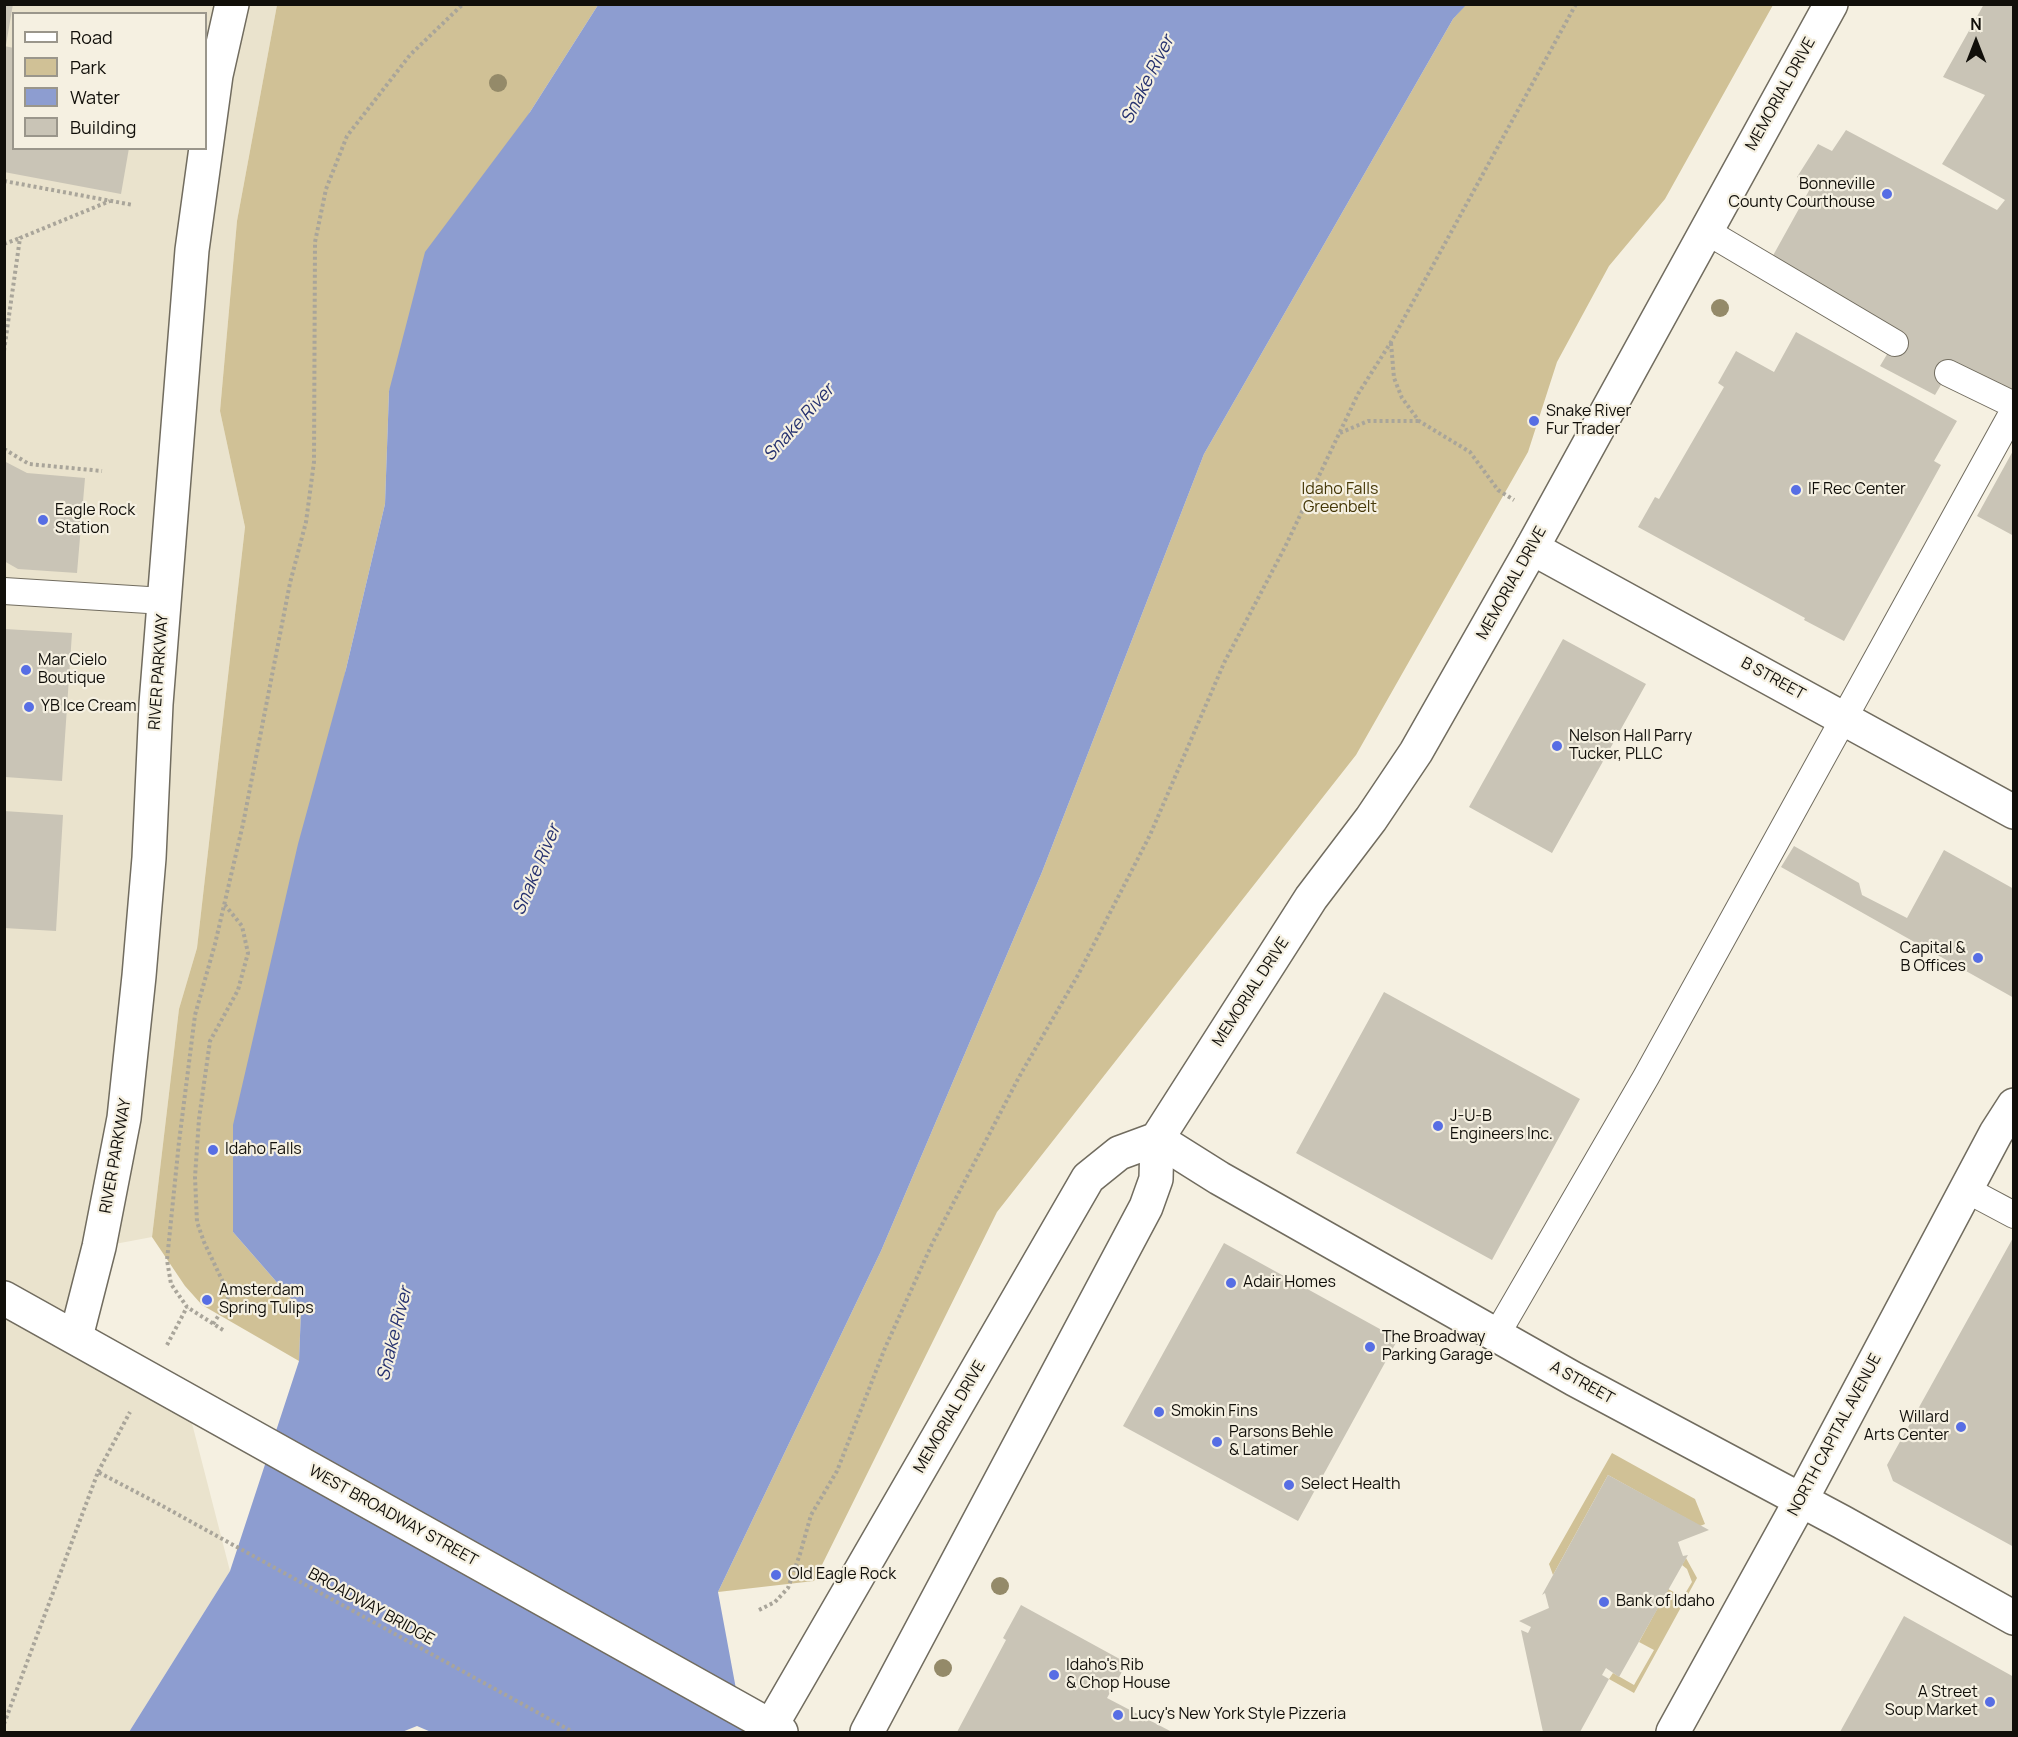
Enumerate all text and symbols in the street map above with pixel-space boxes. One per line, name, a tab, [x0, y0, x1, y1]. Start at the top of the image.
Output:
legend	[12, 12, 207, 150]
north arrow	[1946, 12, 2006, 72]
text: N	[1970, 13, 1982, 35]
text: Road	[70, 25, 113, 49]
water label: Snake River	[1117, 32, 1179, 128]
street label: MEMORIAL DRIVE	[1742, 34, 1820, 154]
text: Park	[70, 55, 106, 79]
text: Water	[70, 85, 120, 109]
text: Building	[70, 115, 136, 139]
place label: Bonneville County Courthouse	[1728, 175, 1875, 213]
marker: Bonneville County Courthouse	[1880, 187, 1894, 201]
water label: Snake River	[759, 380, 839, 466]
place label: Snake River Fur Trader	[1546, 402, 1631, 440]
marker: Snake River Fur Trader	[1527, 414, 1541, 428]
park label: Idaho Falls Greenbelt	[1302, 480, 1378, 518]
place label: IF Rec Center	[1808, 480, 1906, 500]
marker: IF Rec Center	[1789, 483, 1803, 497]
place label: Eagle Rock Station	[55, 501, 135, 539]
marker: Eagle Rock Station	[36, 513, 50, 527]
street label: MEMORIAL DRIVE	[1473, 523, 1551, 643]
street label: RIVER PARKWAY	[145, 613, 173, 731]
place label: Mar Cielo Boutique	[38, 651, 107, 689]
street label: B STREET	[1738, 654, 1808, 704]
marker: Mar Cielo Boutique	[19, 663, 33, 677]
place label: YB Ice Cream	[41, 697, 137, 717]
marker: YB Ice Cream	[22, 700, 36, 714]
place label: Nelson Hall Parry Tucker, PLLC	[1569, 727, 1692, 765]
marker: Nelson Hall Parry Tucker, PLLC	[1550, 739, 1564, 753]
water label: Snake River	[508, 822, 566, 918]
street label: MEMORIAL DRIVE	[1209, 934, 1293, 1050]
place label: Capital & B Offices	[1900, 939, 1966, 977]
marker: Capital & B Offices	[1971, 951, 1985, 965]
street label: RIVER PARKWAY	[96, 1097, 136, 1215]
place label: J-U-B Engineers Inc.	[1450, 1107, 1553, 1145]
marker: J-U-B Engineers Inc.	[1431, 1119, 1445, 1133]
place label: Idaho Falls	[225, 1140, 302, 1160]
marker: Idaho Falls	[206, 1143, 220, 1157]
place label: Adair Homes	[1243, 1273, 1336, 1293]
marker: Adair Homes	[1224, 1276, 1238, 1290]
place label: Amsterdam Spring Tulips	[219, 1281, 314, 1319]
water label: Snake River	[373, 1285, 417, 1383]
marker: Amsterdam Spring Tulips	[200, 1293, 214, 1307]
place label: The Broadway Parking Garage	[1382, 1328, 1493, 1366]
marker: The Broadway Parking Garage	[1363, 1340, 1377, 1354]
street label: NORTH CAPITAL AVENUE	[1784, 1351, 1886, 1519]
street label: A STREET	[1546, 1357, 1618, 1409]
street label: MEMORIAL DRIVE	[910, 1358, 990, 1476]
place label: Smokin Fins	[1171, 1402, 1258, 1422]
marker: Smokin Fins	[1152, 1405, 1166, 1419]
place label: Willard Arts Center	[1864, 1408, 1949, 1446]
marker: Willard Arts Center	[1954, 1420, 1968, 1434]
place label: Parsons Behle & Latimer	[1229, 1423, 1333, 1461]
marker: Parsons Behle & Latimer	[1210, 1435, 1224, 1449]
street label: WEST BROADWAY STREET	[305, 1461, 481, 1571]
place label: Select Health	[1301, 1475, 1400, 1495]
marker: Select Health	[1282, 1478, 1296, 1492]
street label: BROADWAY BRIDGE	[304, 1564, 438, 1650]
place label: Old Eagle Rock	[788, 1565, 896, 1585]
marker: Old Eagle Rock	[769, 1568, 783, 1582]
place label: Bank of Idaho	[1616, 1592, 1715, 1612]
marker: Bank of Idaho	[1597, 1595, 1611, 1609]
place label: Idaho's Rib & Chop House	[1066, 1656, 1170, 1694]
marker: Idaho's Rib & Chop House	[1047, 1668, 1061, 1682]
place label: A Street Soup Market	[1885, 1683, 1978, 1721]
marker: A Street Soup Market	[1983, 1695, 1997, 1709]
place label: Lucy's New York Style Pizzeria	[1130, 1705, 1346, 1725]
marker: Lucy's New York Style Pizzeria	[1111, 1708, 1125, 1722]

